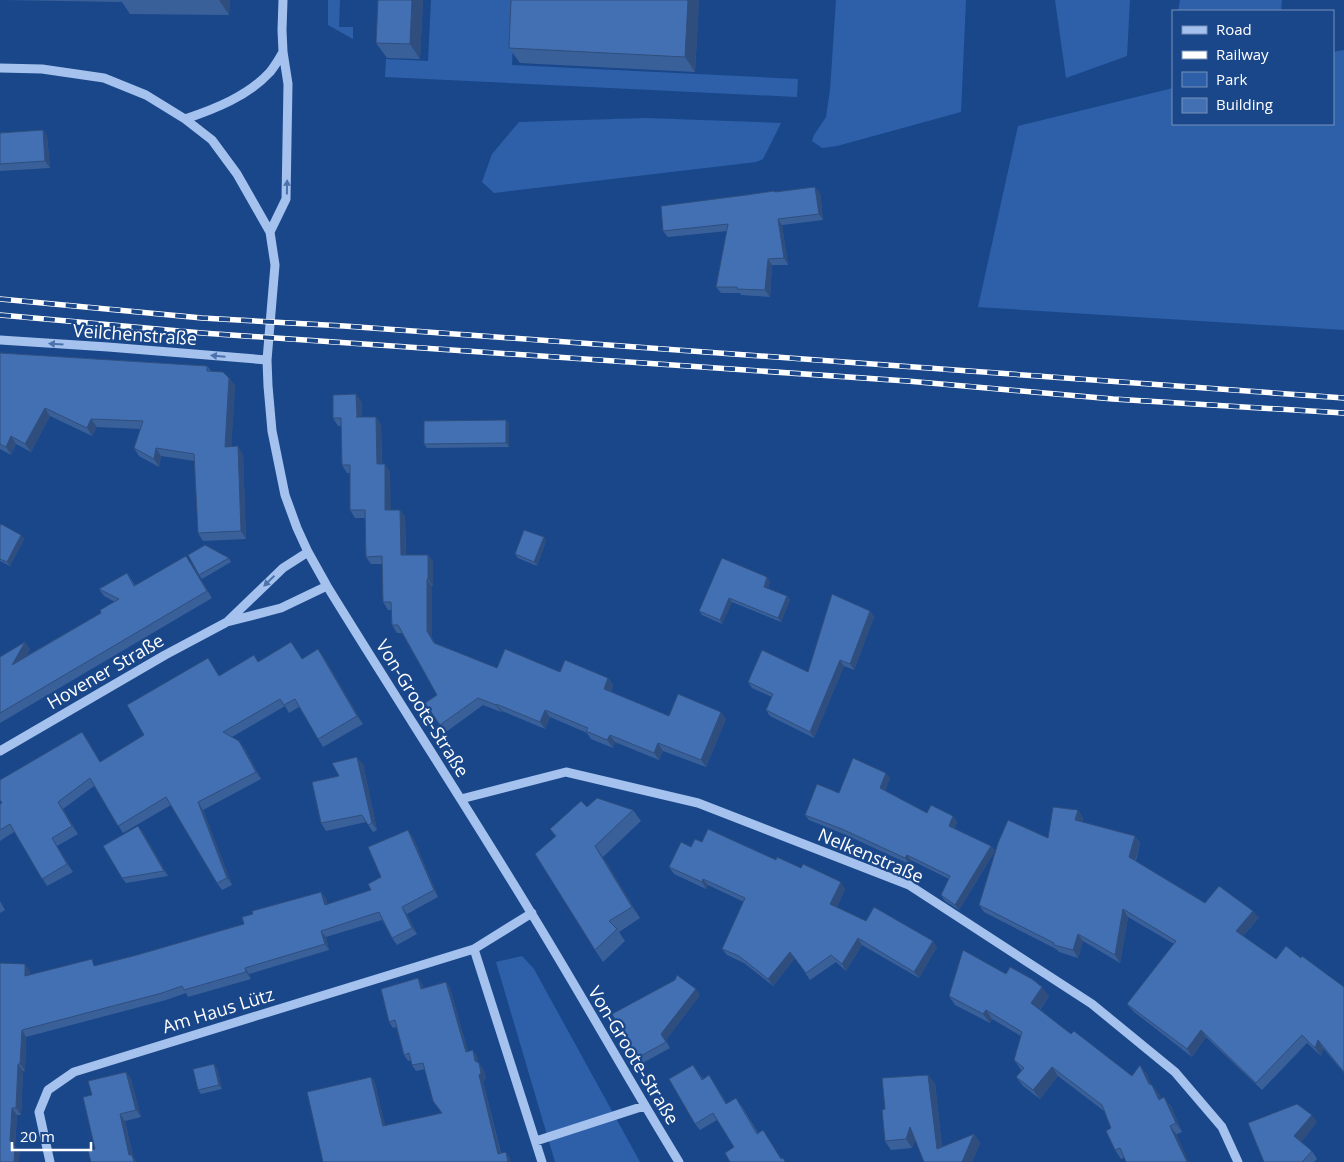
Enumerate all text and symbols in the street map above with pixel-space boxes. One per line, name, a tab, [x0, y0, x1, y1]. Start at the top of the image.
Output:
legend	[1172, 10, 1334, 125]
text: Road	[1216, 19, 1252, 39]
text: Railway	[1216, 44, 1269, 64]
text: Park	[1216, 69, 1247, 89]
text: Building	[1216, 94, 1273, 114]
one-way arrow	[283, 179, 291, 195]
street label: Veilchenstraße	[72, 318, 198, 350]
one-way arrow	[48, 339, 64, 347]
one-way arrow	[210, 352, 226, 360]
one-way arrow	[264, 575, 276, 587]
street label: Hovener Straße	[42, 628, 168, 714]
street label: Von-Groote-Straße	[371, 635, 475, 781]
street label: Nelkenstraße	[815, 822, 927, 888]
street label: Von-Groote-Straße	[583, 981, 685, 1129]
street label: Am Haus Lütz	[159, 982, 277, 1038]
scale bar	[12, 1120, 91, 1152]
text: 20 m	[20, 1126, 55, 1146]

